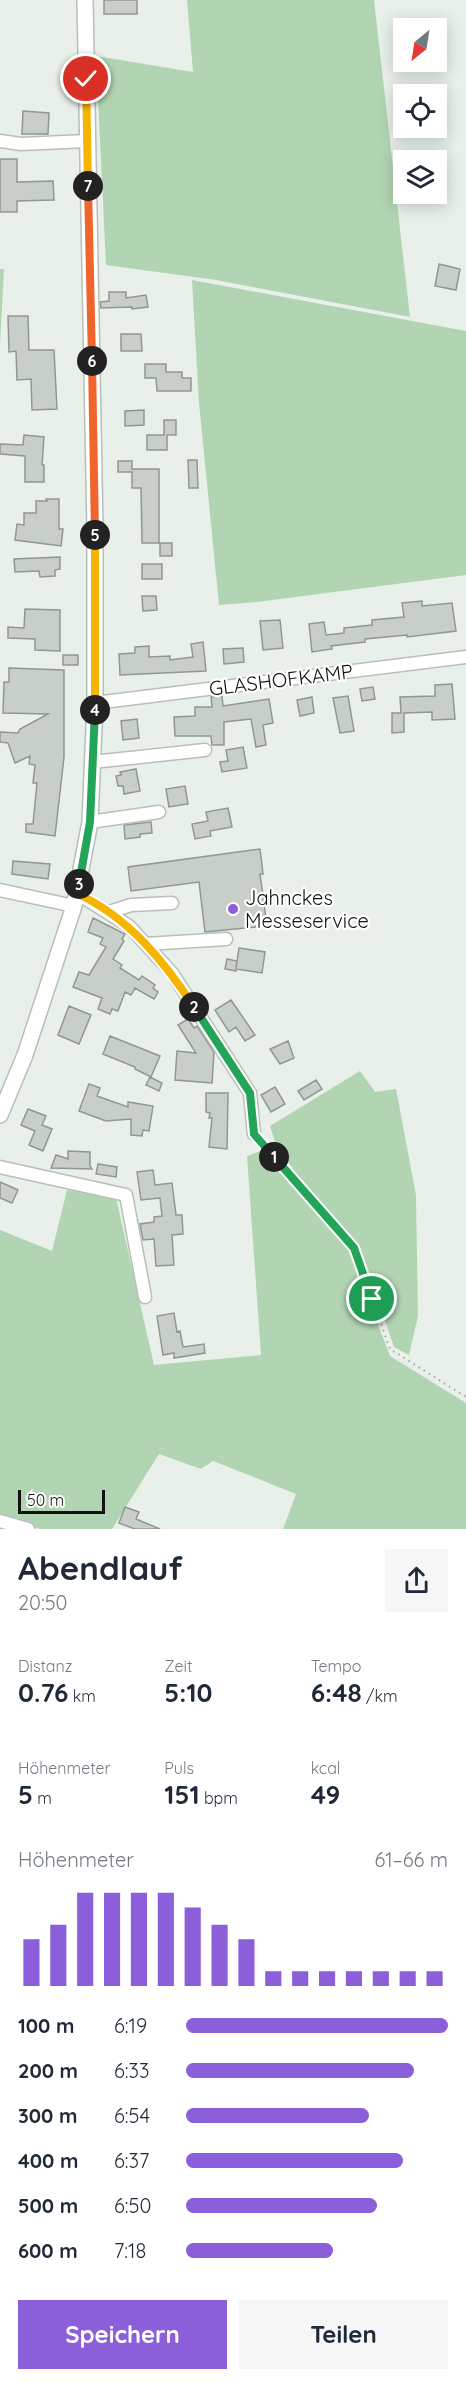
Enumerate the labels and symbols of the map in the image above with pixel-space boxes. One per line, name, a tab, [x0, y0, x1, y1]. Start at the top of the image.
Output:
north arrow	[393, 18, 447, 72]
pin	[60, 53, 111, 104]
pin: 7	[73, 171, 103, 201]
pin: 6	[77, 346, 107, 376]
pin: 5	[80, 520, 110, 550]
street label: GLASHOFKAMP	[208, 658, 354, 701]
pin: 4	[80, 695, 110, 725]
pin: 3	[64, 869, 94, 899]
place label: Jahnckes Messeservice	[245, 885, 369, 933]
marker: Jahnckes Messeservice	[226, 902, 240, 916]
pin: 2	[179, 992, 209, 1022]
pin: 1	[259, 1142, 289, 1172]
pin	[346, 1273, 397, 1324]
scale bar	[18, 1487, 105, 1514]

